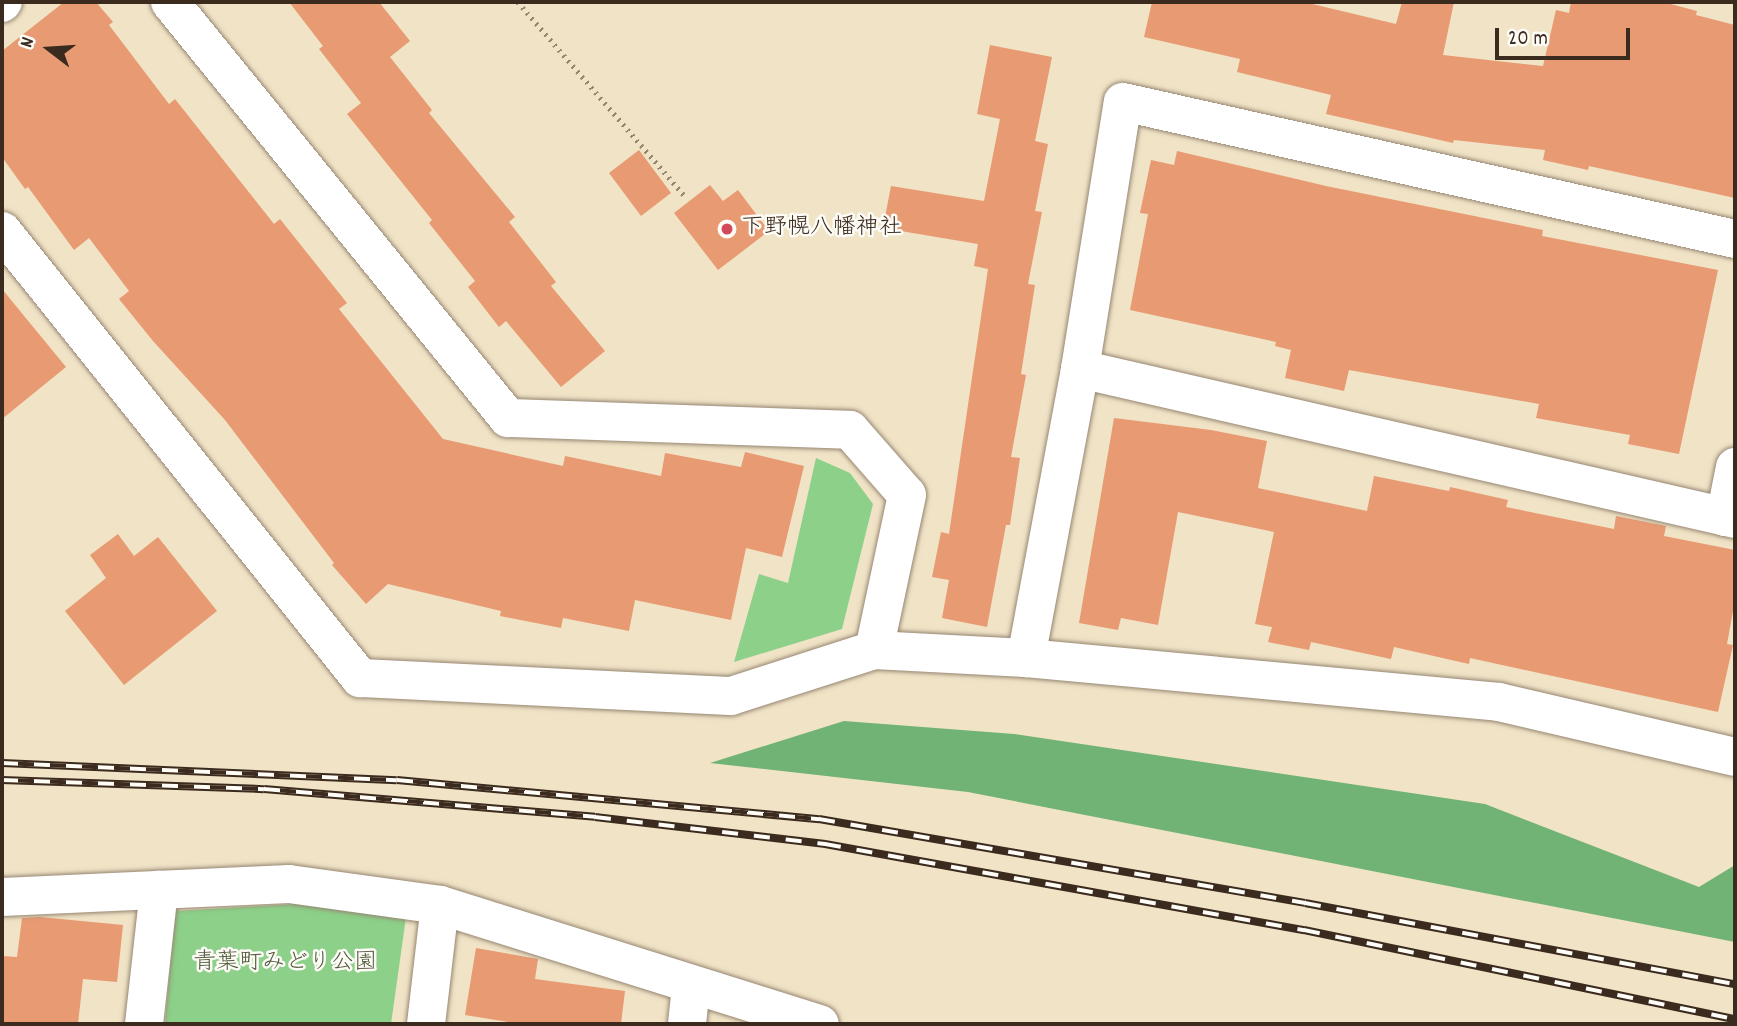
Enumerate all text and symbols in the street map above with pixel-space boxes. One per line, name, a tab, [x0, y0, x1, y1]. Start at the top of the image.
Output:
north arrow	[14, 14, 84, 84]
scale bar	[1499, 14, 1634, 58]
text: 20 m	[1508, 25, 1548, 55]
text: N	[14, 34, 43, 51]
place label: 下野幌八幡神社	[741, 215, 902, 243]
marker: 下野幌八幡神社	[719, 221, 735, 237]
park label: 青葉町みどり公園	[193, 950, 377, 978]

